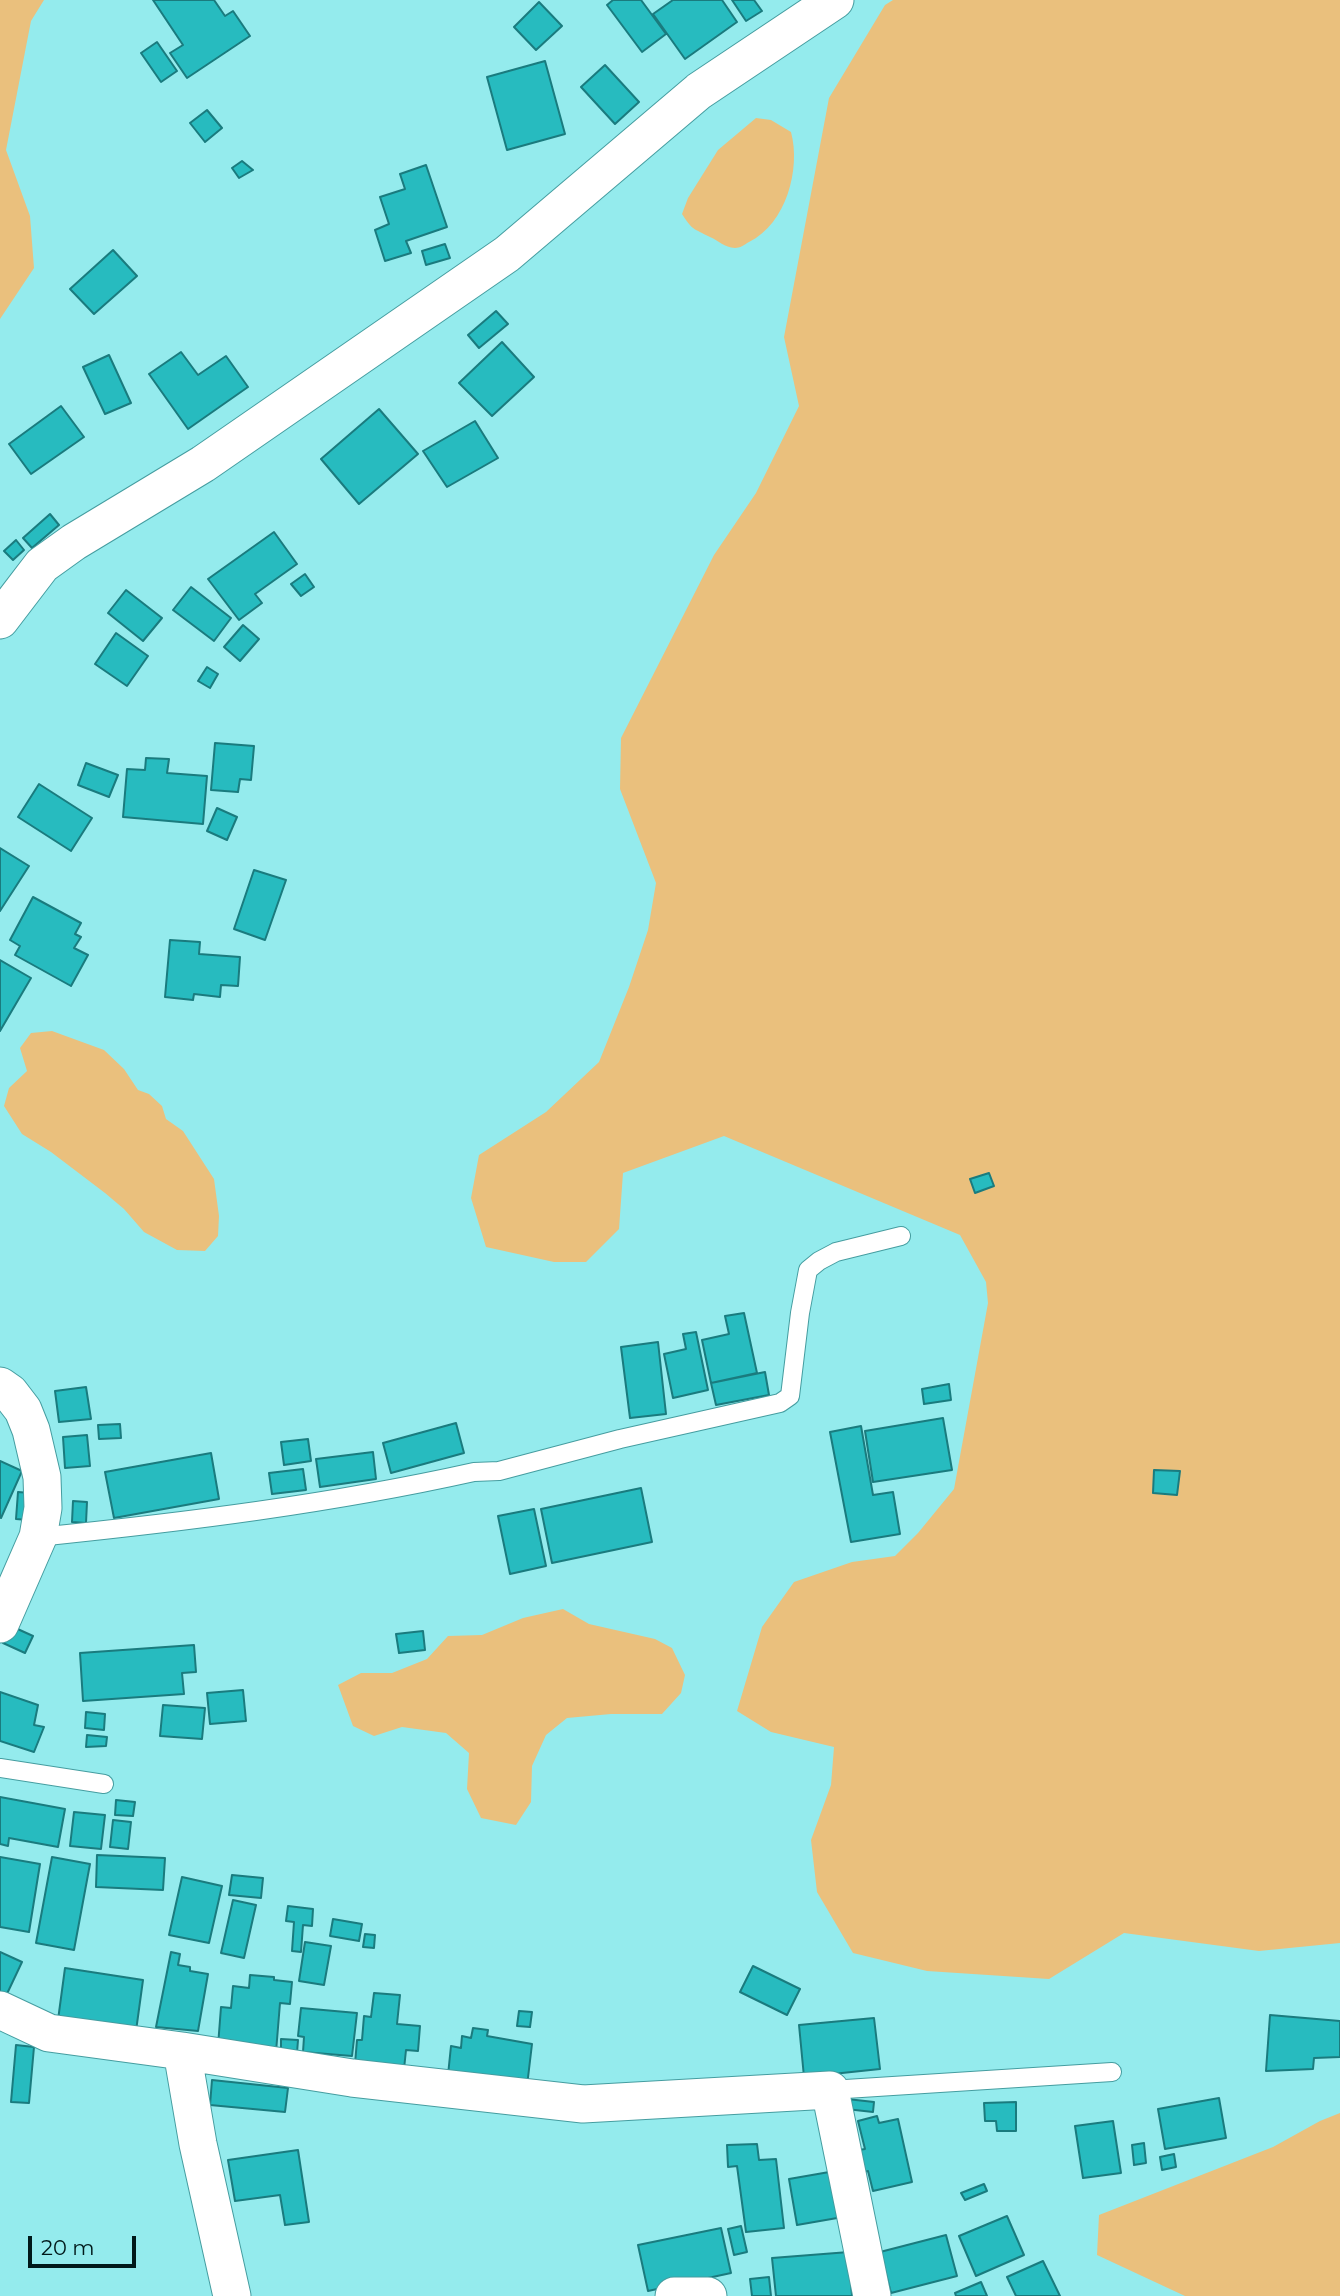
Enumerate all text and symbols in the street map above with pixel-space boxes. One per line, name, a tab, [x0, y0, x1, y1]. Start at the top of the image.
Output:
scale bar	[32, 2222, 140, 2266]
text: 20 m	[41, 2235, 95, 2260]

